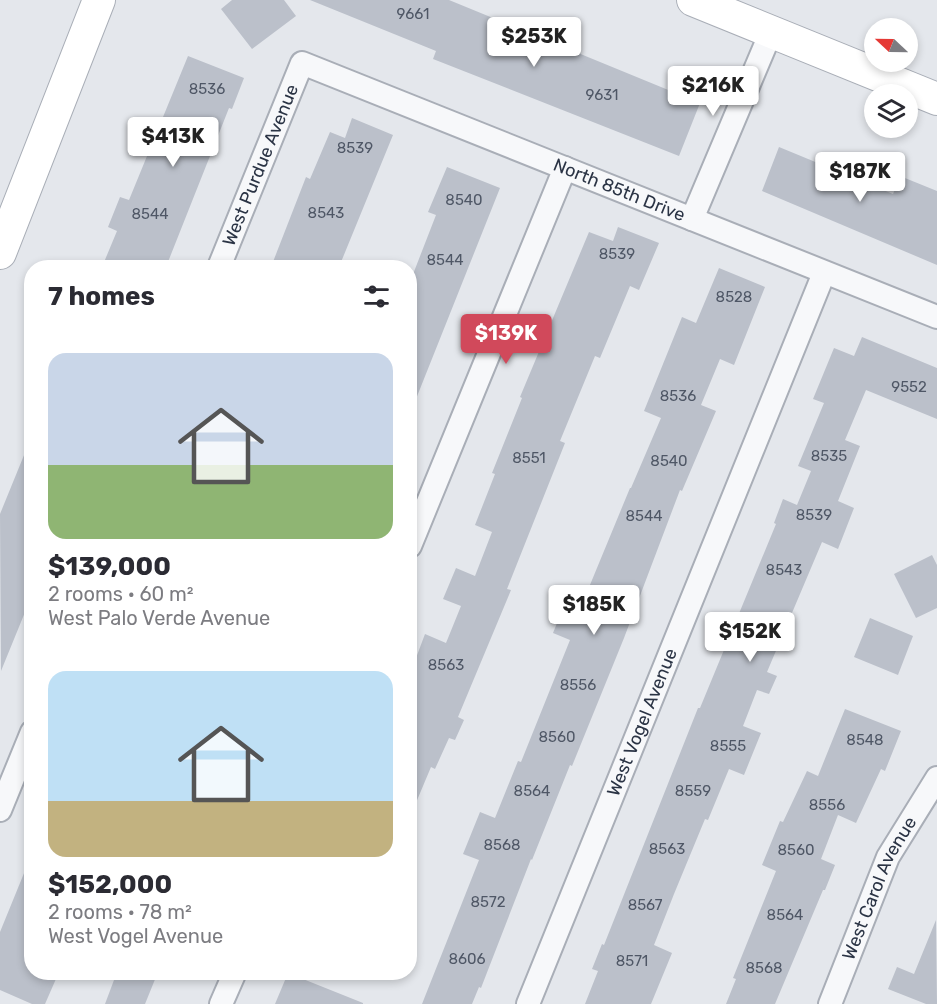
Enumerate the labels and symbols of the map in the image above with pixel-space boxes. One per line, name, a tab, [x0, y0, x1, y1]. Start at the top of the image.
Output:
house number: 9661	[397, 5, 429, 23]
pin: $253K	[492, 17, 576, 68]
north arrow	[864, 18, 918, 72]
pin: $216K	[671, 66, 755, 117]
house number: 8536	[189, 80, 225, 98]
street label: West Purdue Avenue	[218, 81, 303, 249]
house number: 9631	[586, 86, 618, 104]
pin: $413K	[131, 117, 215, 168]
house number: 8539	[337, 139, 373, 157]
pin: $187K	[818, 152, 902, 203]
street label: North 85th Drive	[550, 154, 688, 226]
house number: 8540	[445, 191, 483, 209]
house number: 8543	[308, 204, 344, 222]
house number: 8544	[131, 205, 169, 223]
house number: 8539	[599, 245, 635, 263]
house number: 8544	[426, 251, 464, 269]
house number: 8528	[716, 288, 752, 306]
pin: $139K	[464, 314, 548, 365]
house number: 9552	[891, 378, 927, 396]
house number: 8536	[660, 387, 696, 405]
house number: 8535	[811, 447, 847, 465]
house number: 8551	[512, 449, 546, 467]
house number: 8540	[650, 452, 688, 470]
house number: 8539	[796, 506, 832, 524]
house number: 8544	[625, 507, 663, 525]
house number: 8543	[766, 561, 802, 579]
pin: $185K	[552, 585, 636, 636]
pin: $152K	[708, 612, 792, 663]
street label: West Vogel Avenue	[602, 645, 682, 799]
house number: 8563	[428, 656, 464, 674]
house number: 8556	[560, 676, 596, 694]
house number: 8560	[538, 728, 576, 746]
house number: 8548	[846, 731, 884, 749]
house number: 8555	[710, 737, 746, 755]
house number: 8564	[514, 782, 550, 800]
house number: 8559	[675, 782, 711, 800]
house number: 8556	[809, 796, 845, 814]
street label: West Carol Avenue	[838, 812, 921, 963]
house number: 8568	[483, 836, 521, 854]
house number: 8563	[649, 840, 685, 858]
house number: 8560	[777, 841, 815, 859]
house number: 8572	[471, 893, 506, 911]
house number: 8567	[628, 896, 663, 914]
house number: 8564	[767, 906, 803, 924]
house number: 8606	[448, 950, 486, 968]
house number: 8571	[616, 952, 648, 970]
house number: 8568	[745, 959, 783, 977]

